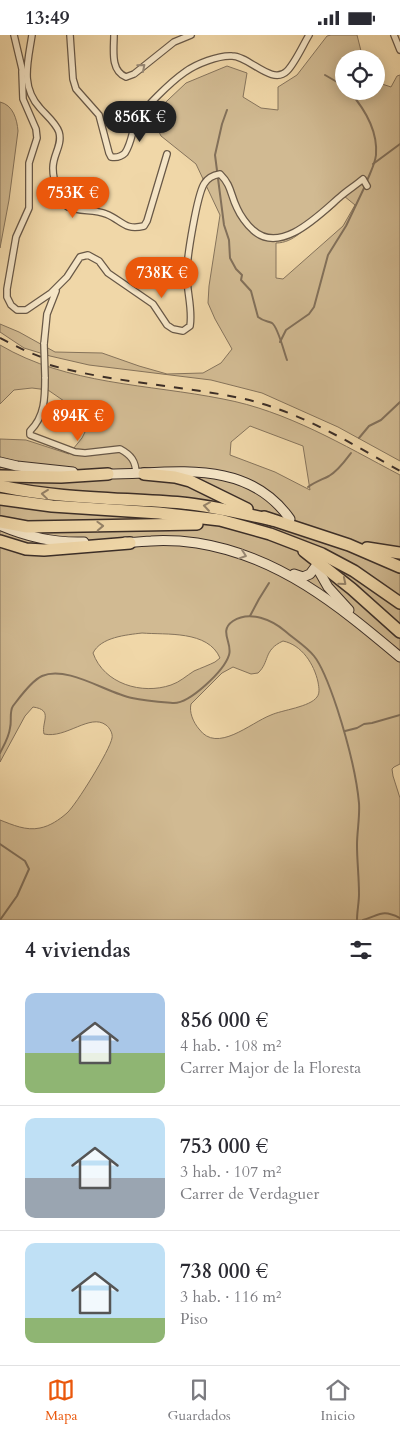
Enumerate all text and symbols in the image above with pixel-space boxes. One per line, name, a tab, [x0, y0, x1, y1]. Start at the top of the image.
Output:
text: 13:49	[25, 5, 69, 31]
map controls	[335, 50, 385, 100]
button: locate	[335, 50, 385, 100]
one-way arrow	[137, 64, 146, 73]
pin: 856K €	[99, 101, 181, 143]
text: 856K €	[114, 106, 166, 128]
pin: 753K €	[32, 177, 114, 219]
text: 753K €	[47, 182, 99, 204]
pin: 738K €	[121, 257, 203, 299]
text: 738K €	[136, 262, 188, 284]
pin: 894K €	[37, 399, 119, 442]
text: 894K €	[52, 405, 104, 427]
one-way arrow	[40, 489, 48, 500]
one-way arrow	[202, 502, 211, 512]
one-way arrow	[97, 520, 105, 531]
one-way arrow	[238, 549, 246, 559]
one-way arrow	[338, 576, 347, 585]
text: 4 viviendas	[25, 936, 131, 965]
icon: filters	[347, 936, 375, 964]
text: 856 000 €	[180, 1006, 268, 1035]
icon: home	[65, 1013, 125, 1073]
text: 4 hab. · 108 m²	[180, 1035, 281, 1057]
text: Carrer Major de la Floresta	[180, 1057, 361, 1079]
text: 753 000 €	[180, 1132, 268, 1161]
icon: home	[65, 1138, 125, 1198]
text: 3 hab. · 107 m²	[180, 1161, 281, 1183]
text: Carrer de Verdaguer	[180, 1183, 319, 1205]
text: 738 000 €	[180, 1257, 268, 1286]
icon: home	[65, 1263, 125, 1323]
text: 3 hab. · 116 m²	[180, 1286, 281, 1308]
text: Piso	[180, 1308, 208, 1330]
tab: Mapa	[45, 1376, 78, 1425]
tab: Guardados	[168, 1376, 231, 1425]
tab: Inicio	[320, 1376, 355, 1425]

